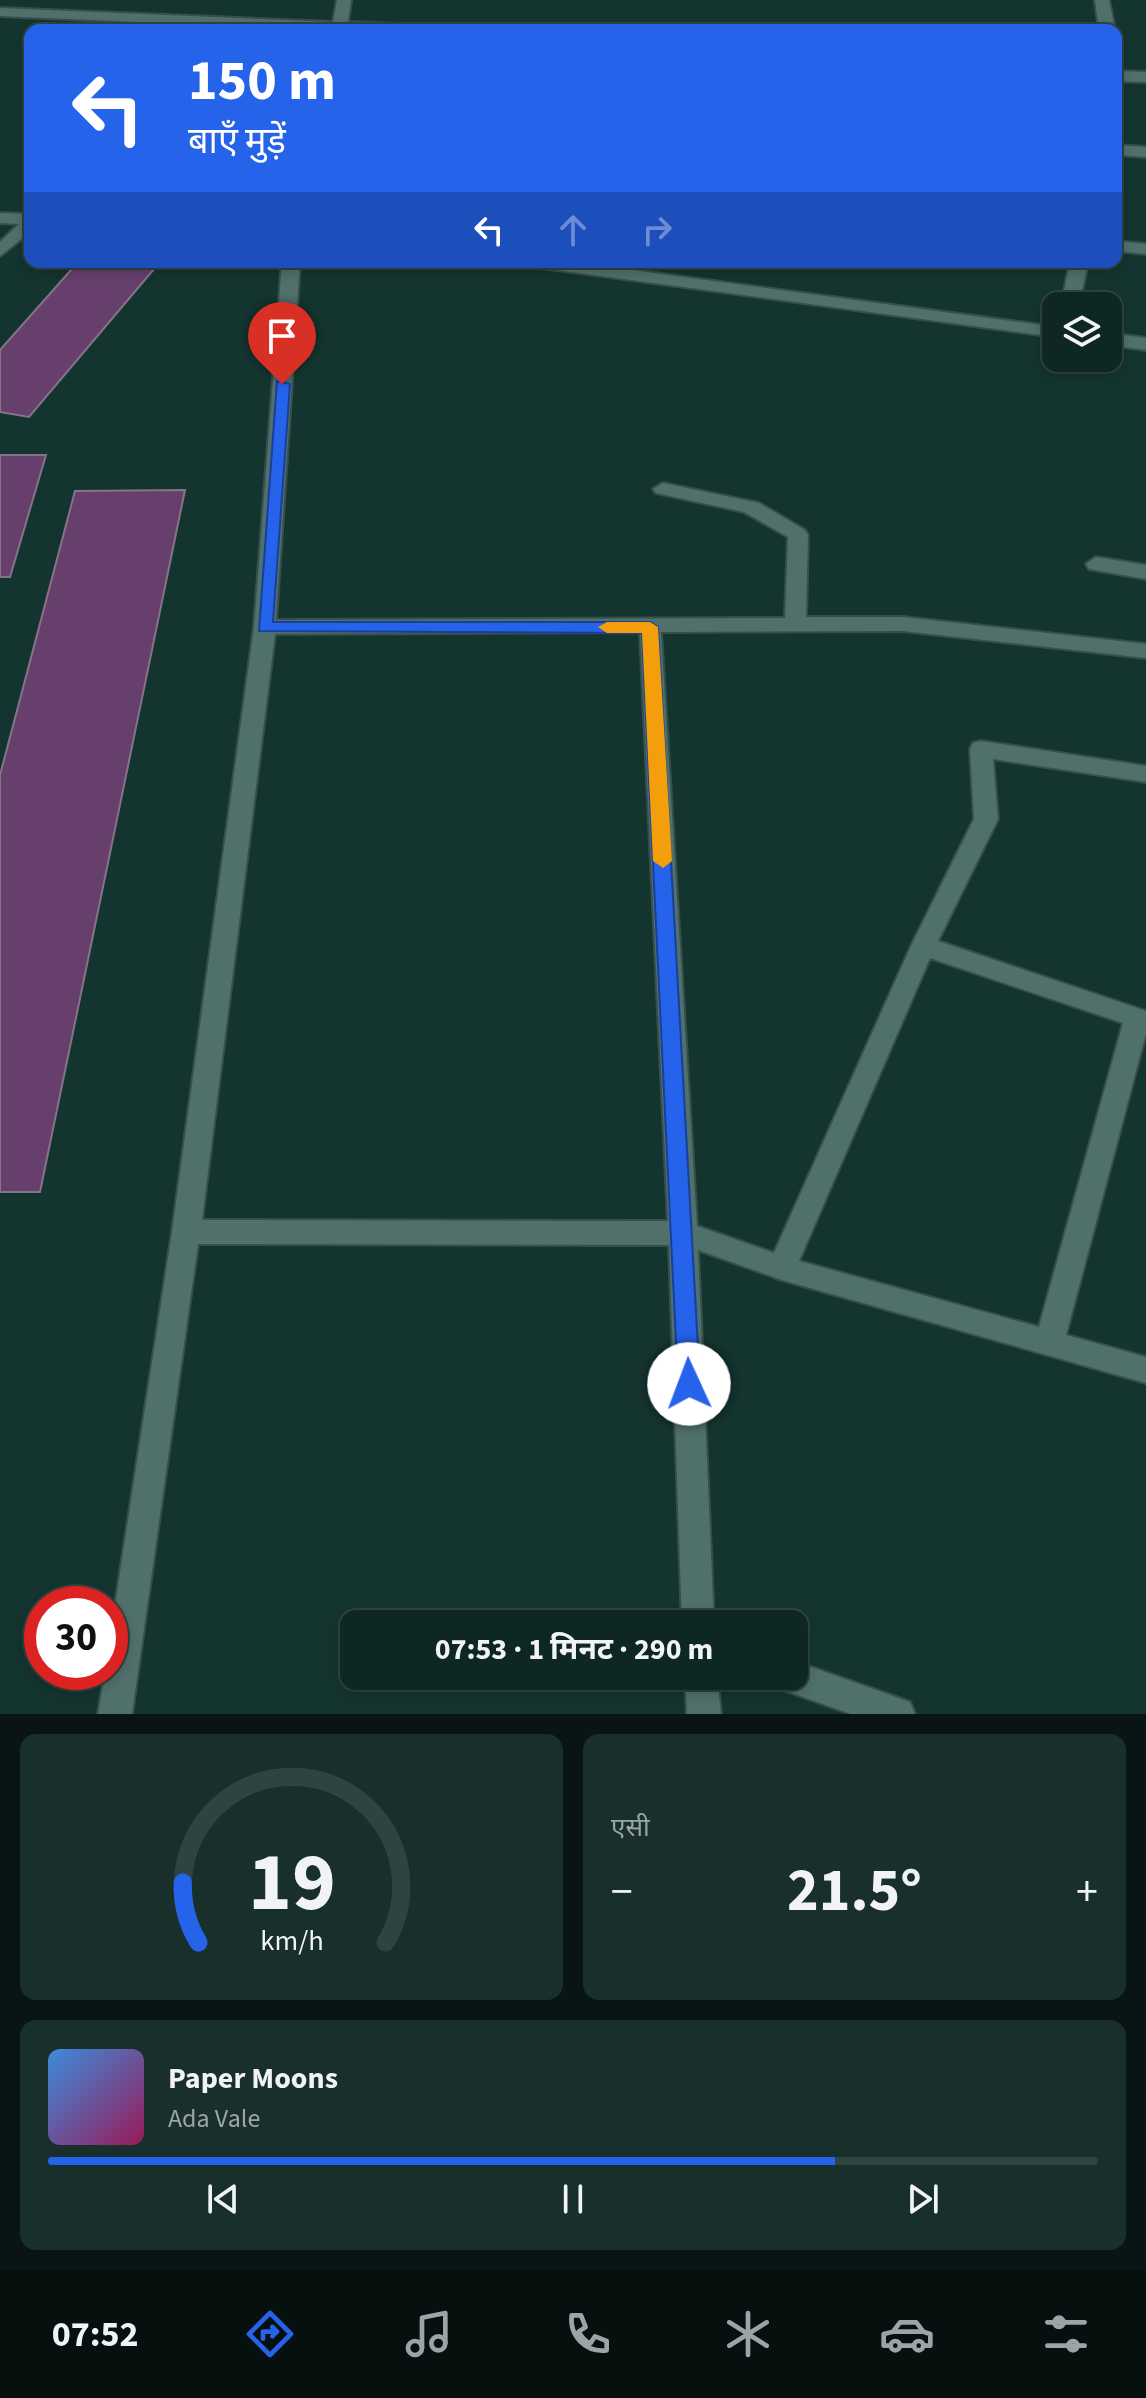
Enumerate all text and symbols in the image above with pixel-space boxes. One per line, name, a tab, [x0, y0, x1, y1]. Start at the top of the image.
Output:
text: 150 m	[188, 42, 336, 121]
icon: left	[56, 56, 160, 160]
text: बाएँ मुड़ें	[188, 116, 286, 167]
icon: left	[467, 208, 511, 252]
icon: ahead	[551, 208, 595, 252]
icon: right	[635, 208, 679, 252]
map controls	[1042, 292, 1122, 372]
button: layers	[1042, 292, 1122, 372]
pin	[248, 302, 316, 384]
icon: arrive	[260, 314, 304, 358]
position arrow	[647, 1342, 731, 1426]
speed limit sign: 30	[24, 1586, 128, 1690]
text: 07:53 · 1 मिनट · 290 m	[435, 1628, 713, 1671]
text: एसी	[611, 1809, 650, 1846]
text: 19	[248, 1824, 335, 1942]
text: 21.5°	[787, 1849, 922, 1934]
text: −	[611, 1861, 633, 1924]
text: +	[1076, 1861, 1098, 1924]
text: km/h	[260, 1921, 323, 1961]
text: Paper Moons	[168, 2057, 338, 2100]
text: Ada Vale	[168, 2100, 260, 2137]
icon: previous	[201, 2177, 245, 2221]
icon: pause	[551, 2177, 595, 2221]
icon: next	[901, 2177, 945, 2221]
icon: directions	[242, 2306, 298, 2362]
icon: music	[401, 2306, 457, 2362]
icon: phone	[560, 2306, 616, 2362]
icon: climate	[720, 2306, 776, 2362]
icon: car	[879, 2306, 935, 2362]
icon: filters	[1038, 2306, 1094, 2362]
text: 07:52	[52, 2309, 138, 2360]

